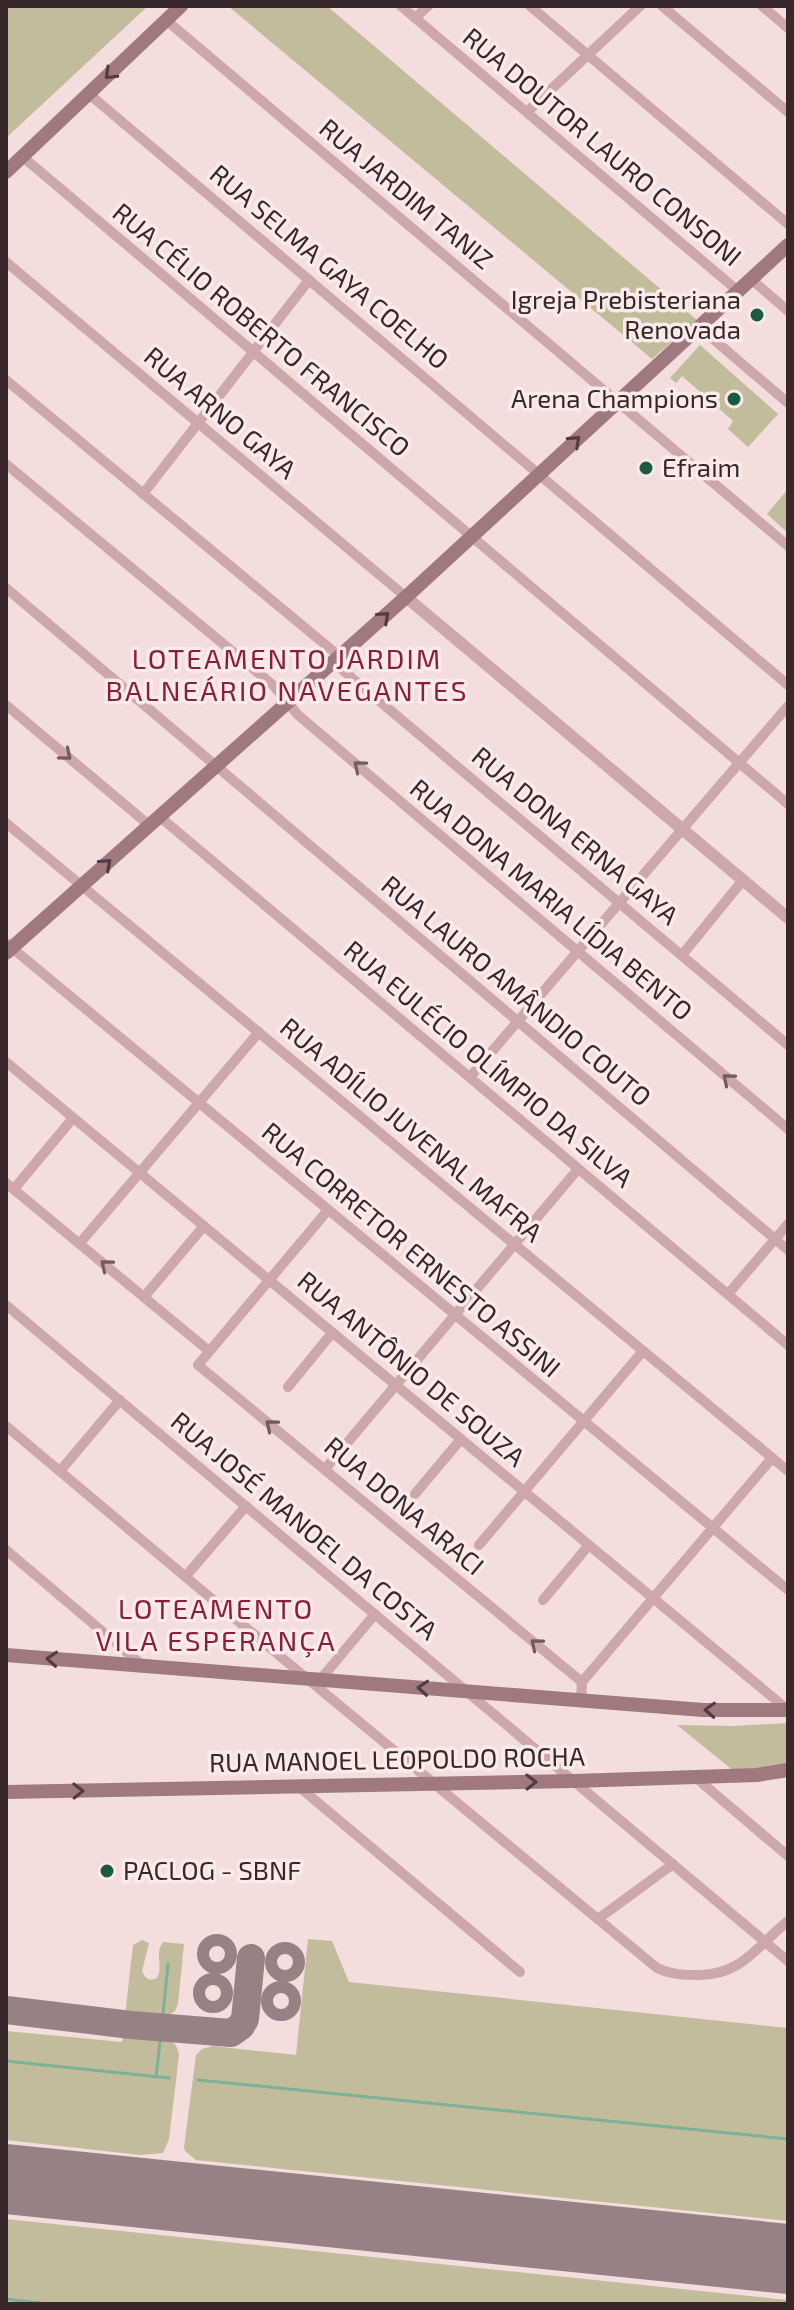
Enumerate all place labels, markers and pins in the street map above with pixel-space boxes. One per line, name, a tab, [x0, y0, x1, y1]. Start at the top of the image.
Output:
place label: Igreja Prebisteriana Renovada	[511, 283, 741, 344]
marker: Igreja Prebisteriana Renovada	[748, 306, 766, 324]
place label: Arena Champions	[511, 382, 718, 413]
marker: Arena Champions	[725, 390, 743, 408]
place label: Efraim	[662, 451, 740, 482]
marker: Efraim	[637, 459, 655, 477]
place label: PACLOG - SBNF	[123, 1854, 301, 1885]
marker: PACLOG - SBNF	[98, 1862, 116, 1880]

